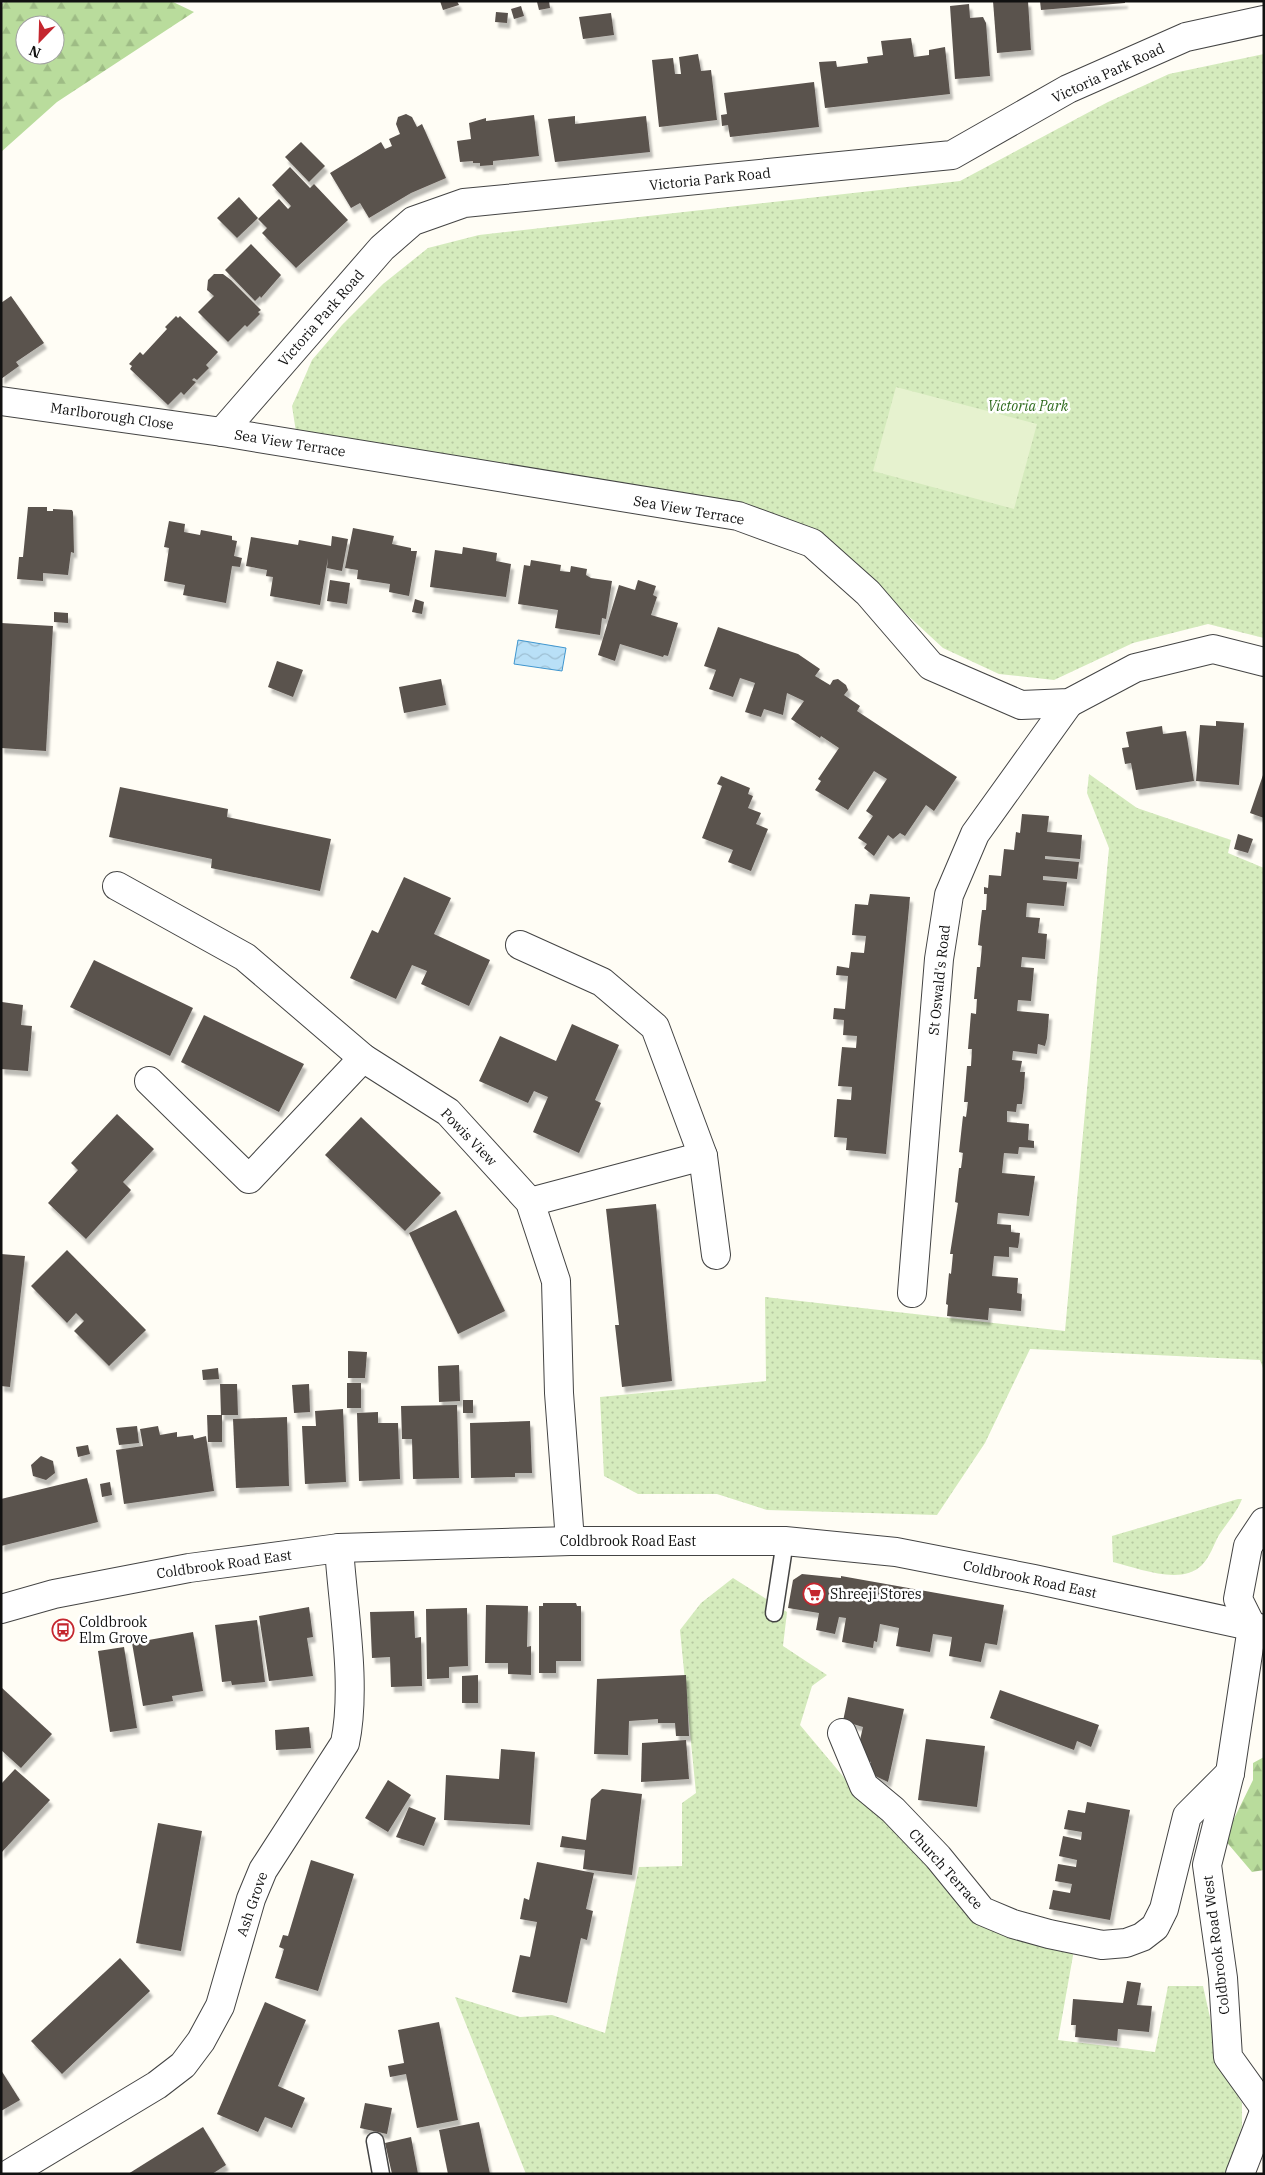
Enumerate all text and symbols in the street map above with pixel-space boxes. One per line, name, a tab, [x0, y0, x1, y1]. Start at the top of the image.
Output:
north arrow	[15, 15, 65, 65]
street label: Victoria Park Road	[1049, 39, 1168, 107]
text: N	[26, 42, 44, 62]
street label: Victoria Park Road	[648, 164, 772, 194]
street label: Victoria Park Road	[274, 266, 368, 370]
park label: Victoria Park	[988, 397, 1069, 415]
street label: Marlborough Close	[49, 398, 175, 434]
street label: Sea View Terrace	[233, 425, 347, 461]
street label: Sea View Terrace	[632, 491, 746, 529]
street label: St Oswald's Road	[924, 923, 954, 1036]
street label: Powis View	[437, 1104, 501, 1170]
street label: Coldbrook Road East	[560, 1532, 696, 1550]
street label: Coldbrook Road East	[155, 1546, 293, 1582]
street label: Coldbrook Road East	[961, 1556, 1099, 1602]
supermarket icon: Shreeji Stores	[802, 1582, 826, 1606]
place label: Shreeji Stores	[830, 1585, 922, 1603]
place label: Coldbrook Elm Grove	[79, 1613, 148, 1647]
bus stop icon: Coldbrook Elm Grove	[51, 1618, 75, 1642]
street label: Church Terrace	[905, 1825, 987, 1913]
street label: Ash Grove	[233, 1869, 271, 1939]
street label: Coldbrook Road West	[1199, 1874, 1233, 2016]

